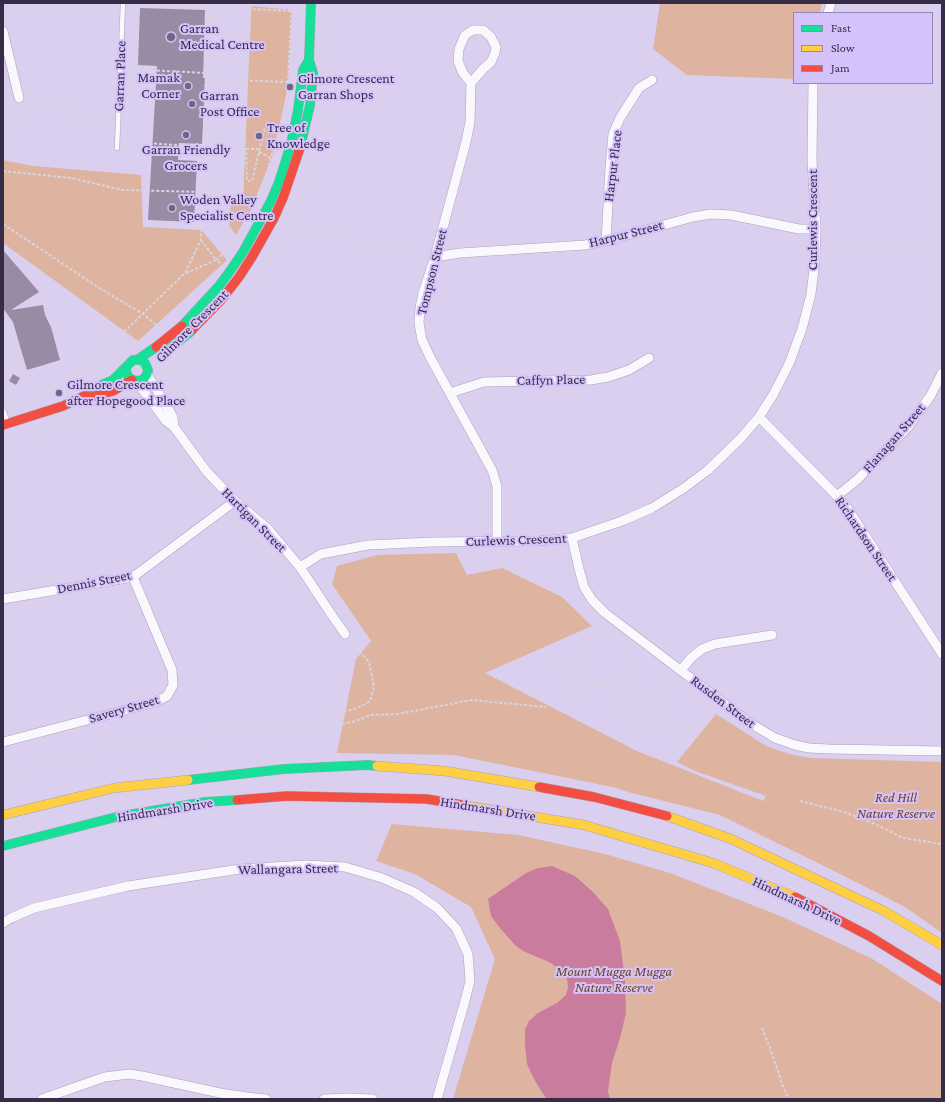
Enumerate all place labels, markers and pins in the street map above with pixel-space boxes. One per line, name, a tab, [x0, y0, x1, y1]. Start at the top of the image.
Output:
place label: Garran Medical Centre	[180, 21, 265, 54]
marker: Garran Medical Centre	[165, 31, 177, 43]
place label: Mamak Corner	[137, 70, 180, 102]
place label: Gilmore Crescent Garran Shops	[298, 71, 394, 104]
marker: Mamak Corner	[183, 81, 193, 91]
marker: Gilmore Crescent Garran Shops	[285, 82, 295, 92]
place label: Garran Post Office	[200, 88, 259, 120]
marker: Garran Post Office	[187, 99, 197, 109]
place label: Tree of Knowledge	[267, 120, 330, 152]
marker: Garran Friendly Grocers	[181, 130, 191, 140]
marker: Tree of Knowledge	[254, 131, 264, 141]
place label: Garran Friendly Grocers	[142, 142, 230, 174]
place label: Woden Valley Specialist Centre	[180, 192, 273, 224]
marker: Woden Valley Specialist Centre	[167, 203, 177, 213]
place label: Gilmore Crescent after Hopegood Place	[67, 377, 185, 410]
marker: Gilmore Crescent after Hopegood Place	[54, 388, 64, 398]

